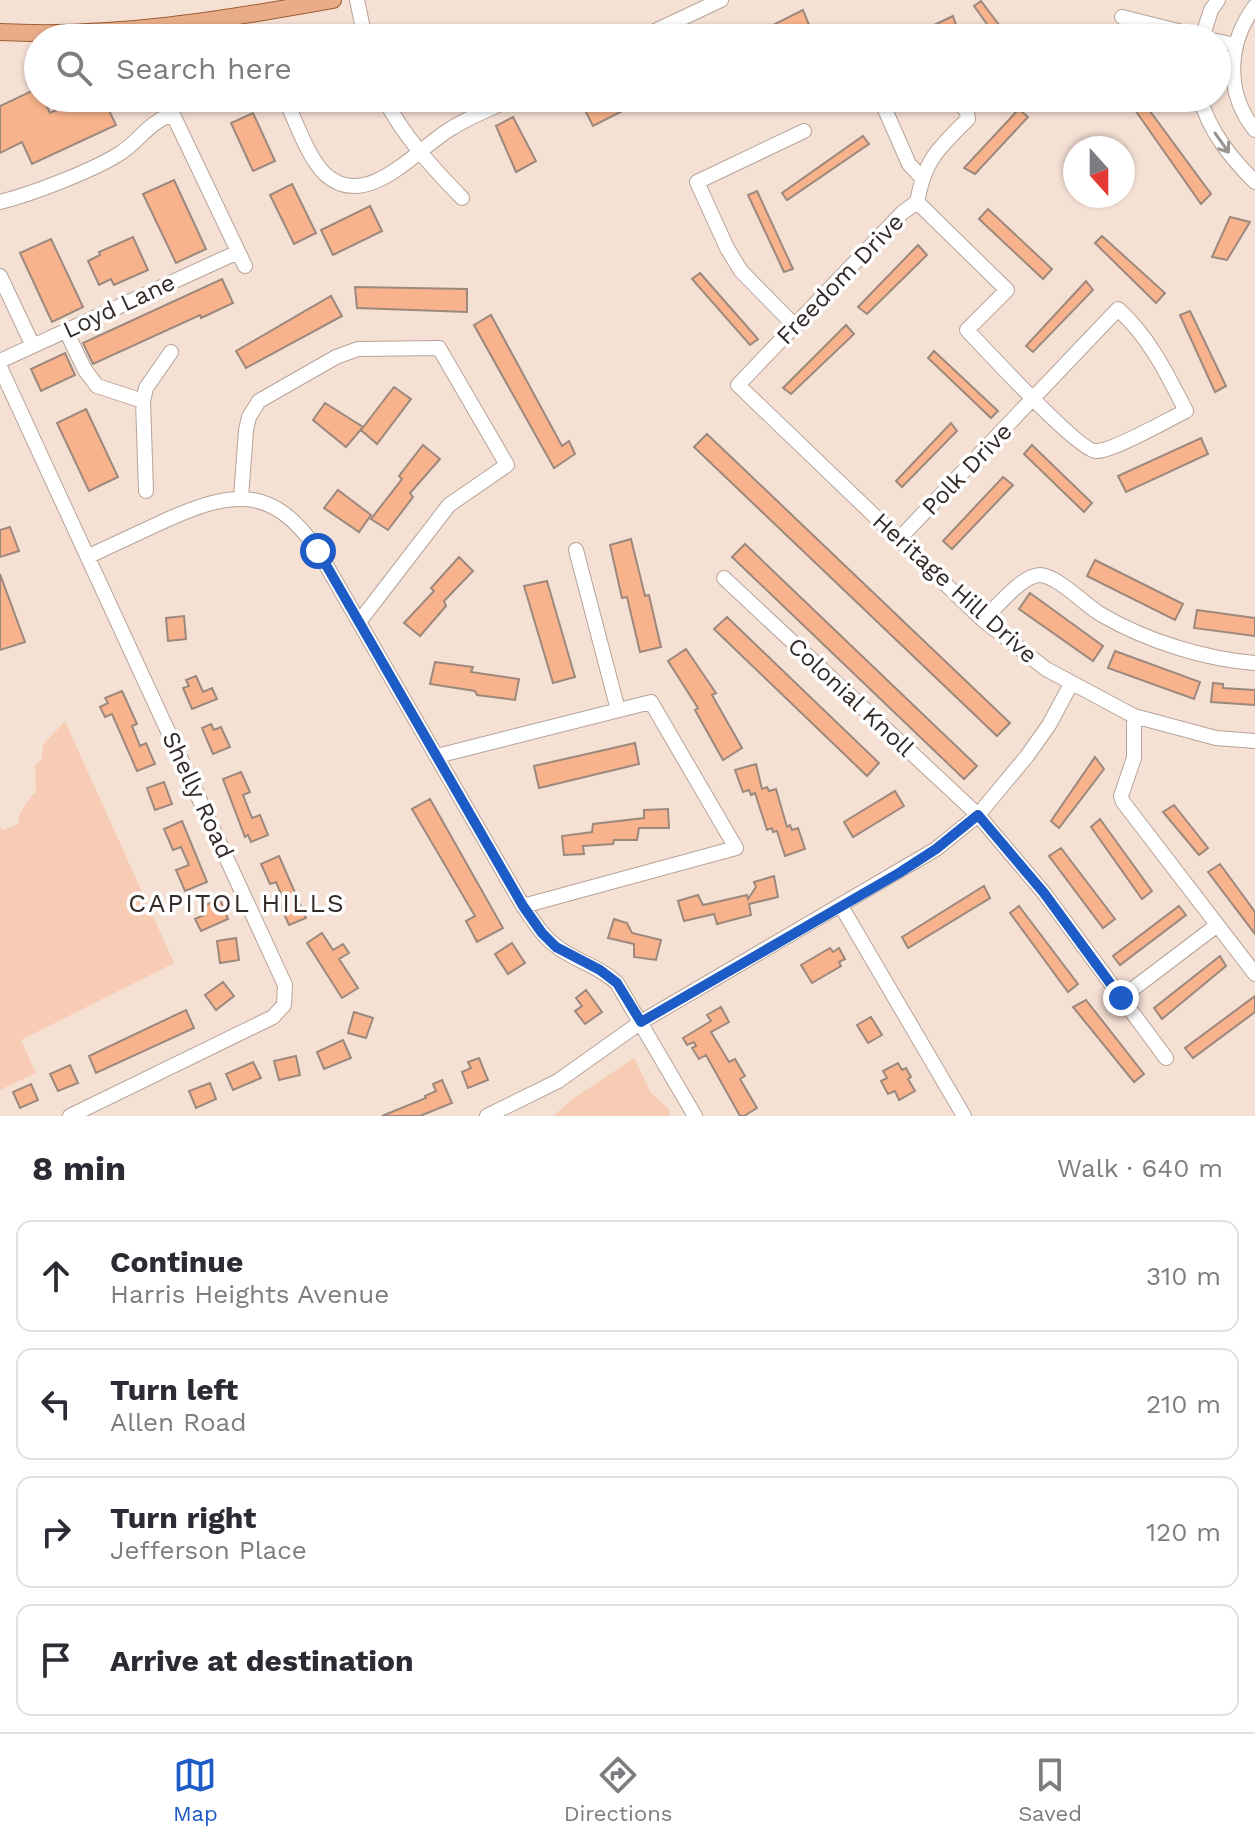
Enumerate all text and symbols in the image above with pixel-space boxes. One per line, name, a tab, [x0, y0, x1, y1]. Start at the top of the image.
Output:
search box	[24, 24, 1231, 112]
icon: search	[52, 46, 96, 90]
text: Search here	[116, 51, 292, 86]
one-way arrow	[1214, 132, 1230, 154]
north arrow	[1063, 136, 1135, 208]
street label: Freedom Drive	[771, 208, 909, 350]
street label: Loyd Lane	[59, 268, 179, 344]
street label: Polk Drive	[916, 417, 1018, 521]
street label: Heritage Hill Drive	[867, 507, 1043, 669]
route start	[300, 533, 336, 569]
street label: Colonial Knoll	[782, 632, 920, 763]
street label: Shelly Road	[156, 727, 240, 863]
district label: CAPITOL HILLS	[128, 888, 346, 918]
route end	[1103, 980, 1139, 1016]
text: 8 min	[32, 1148, 126, 1188]
text: Walk · 640 m	[1057, 1153, 1223, 1183]
text: Continue	[110, 1244, 243, 1279]
icon: ahead	[34, 1254, 78, 1298]
text: 310 m	[1146, 1261, 1221, 1291]
text: Harris Heights Avenue	[110, 1279, 389, 1309]
text: Turn left	[110, 1372, 238, 1407]
icon: left	[34, 1382, 78, 1426]
text: 210 m	[1146, 1389, 1221, 1419]
text: Allen Road	[110, 1407, 247, 1437]
text: Turn right	[110, 1500, 256, 1535]
icon: right	[34, 1510, 78, 1554]
text: 120 m	[1146, 1517, 1221, 1547]
text: Jefferson Place	[110, 1535, 307, 1565]
icon: arrive	[34, 1638, 78, 1682]
text: Arrive at destination	[110, 1643, 414, 1678]
tab: Map	[173, 1753, 218, 1826]
tab: Directions	[564, 1753, 672, 1826]
tab: Saved	[1018, 1753, 1082, 1826]

